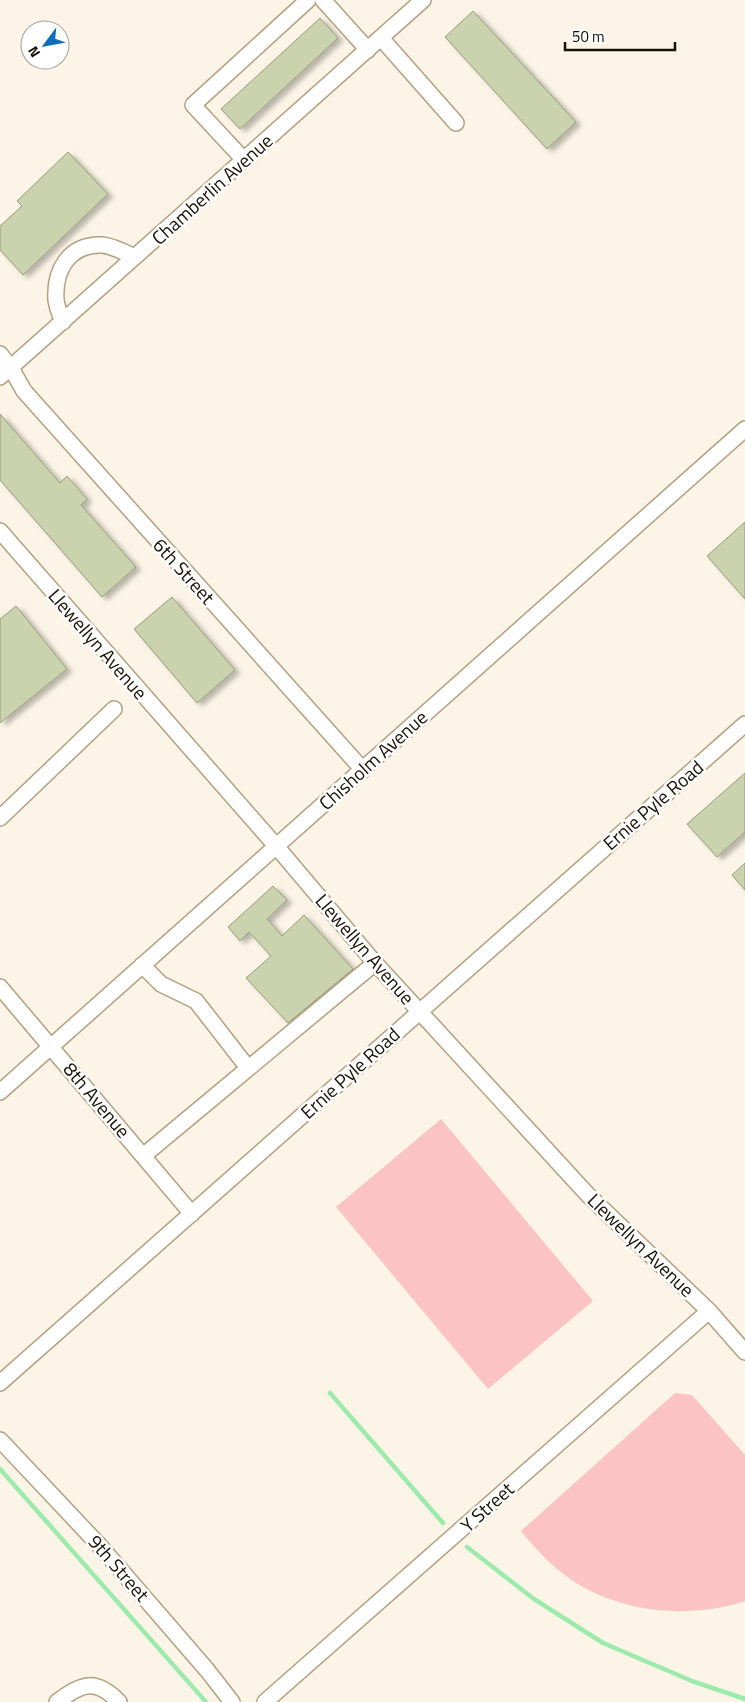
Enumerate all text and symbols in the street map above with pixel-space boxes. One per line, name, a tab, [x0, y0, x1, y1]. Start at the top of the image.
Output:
north arrow	[20, 20, 70, 70]
scale bar	[565, 20, 675, 52]
text: 50 m	[572, 25, 605, 48]
text: N	[22, 42, 45, 62]
street label: Chamberlin Avenue	[145, 126, 279, 251]
street label: 6th Street	[147, 531, 222, 611]
street label: Llewellyn Avenue	[42, 582, 155, 706]
street label: Chisholm Avenue	[312, 703, 434, 816]
street label: Ernie Pyle Road	[596, 753, 709, 857]
street label: Llewellyn Avenue	[309, 887, 422, 1011]
street label: Ernie Pyle Road	[294, 1020, 406, 1125]
street label: 8th Avenue	[57, 1055, 138, 1144]
street label: Llewellyn Avenue	[581, 1186, 701, 1303]
street label: Y Street	[453, 1474, 520, 1539]
street label: 9th Street	[82, 1528, 157, 1608]

